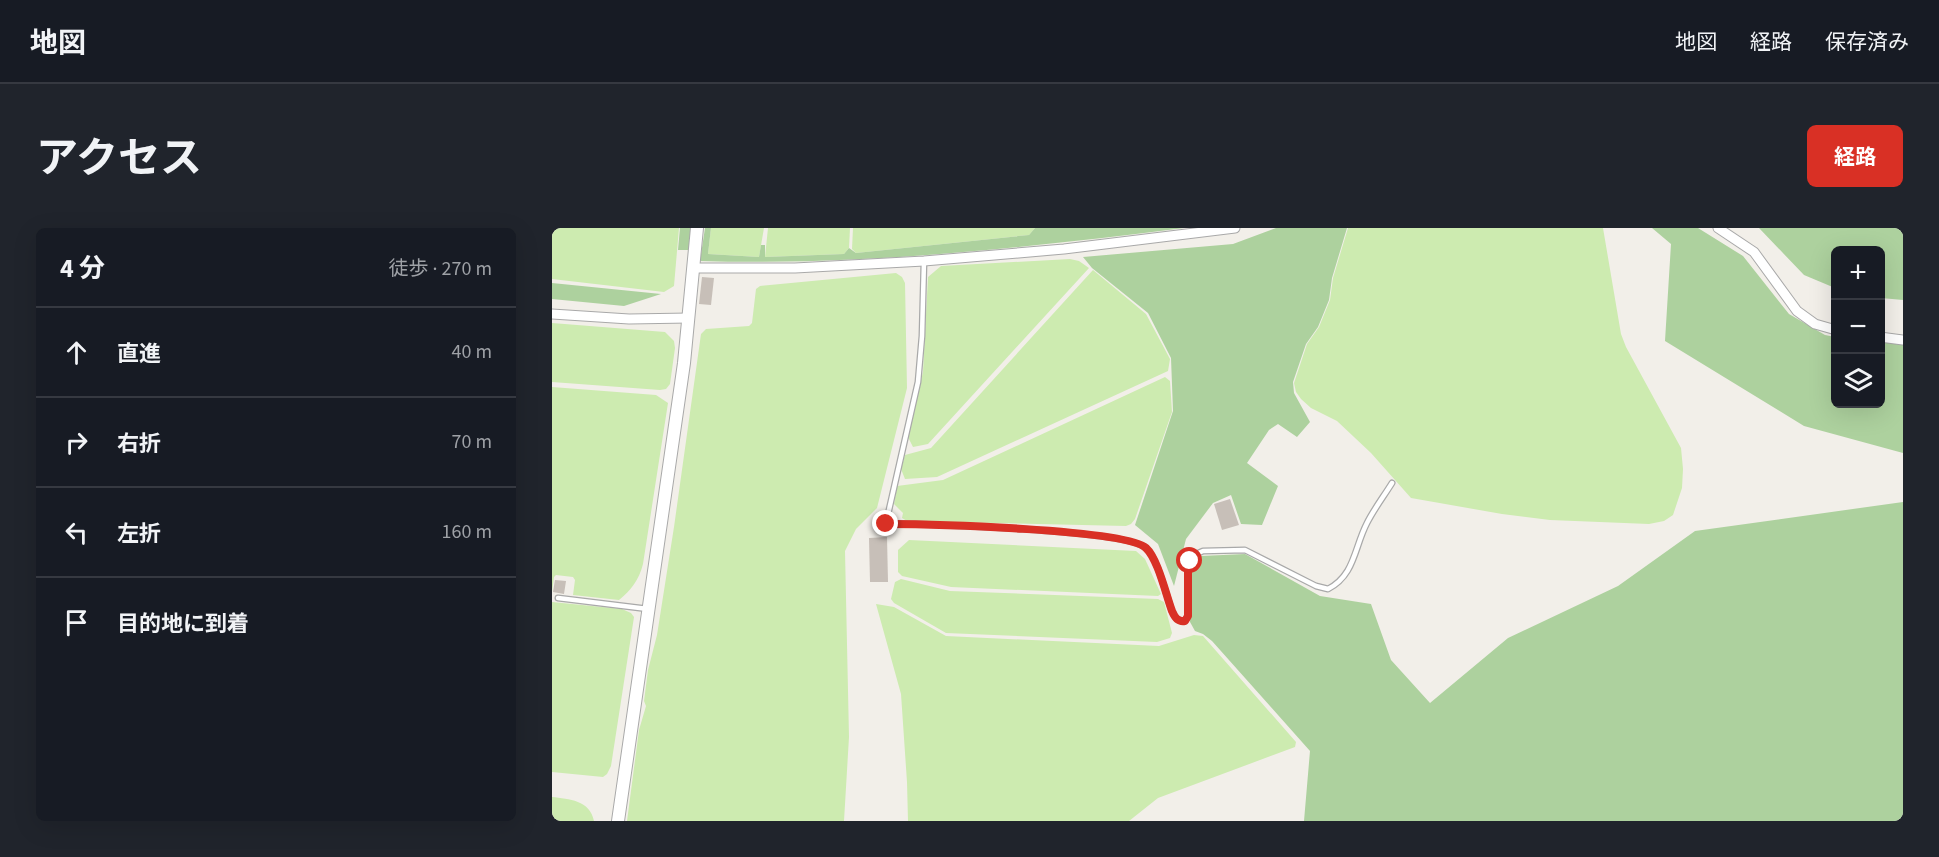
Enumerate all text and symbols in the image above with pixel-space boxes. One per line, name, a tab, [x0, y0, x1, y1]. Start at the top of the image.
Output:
text: 地図	[30, 23, 86, 63]
text: 地図	[1675, 27, 1717, 57]
text: 経路	[1750, 27, 1792, 57]
text: 保存済み	[1825, 27, 1909, 57]
button: 経路	[1807, 125, 1903, 187]
text: アクセス	[36, 129, 202, 189]
map controls	[1831, 246, 1885, 408]
button: +	[1831, 246, 1885, 300]
text: 4 分	[60, 250, 105, 287]
text: 徒歩 · 270 m	[389, 255, 492, 283]
button: −	[1831, 300, 1885, 354]
icon: ahead	[60, 336, 93, 369]
text: 直進	[117, 338, 161, 370]
text: 40 m	[452, 338, 492, 366]
button: layers	[1831, 354, 1885, 408]
icon: right	[60, 426, 93, 459]
text: 右折	[117, 428, 161, 460]
text: 70 m	[452, 428, 492, 456]
route end	[872, 510, 898, 536]
icon: left	[60, 516, 93, 549]
text: 左折	[117, 518, 161, 550]
text: 160 m	[442, 518, 492, 546]
route start	[1176, 547, 1202, 573]
icon: arrive	[60, 606, 93, 639]
text: 目的地に到着	[117, 608, 249, 640]

